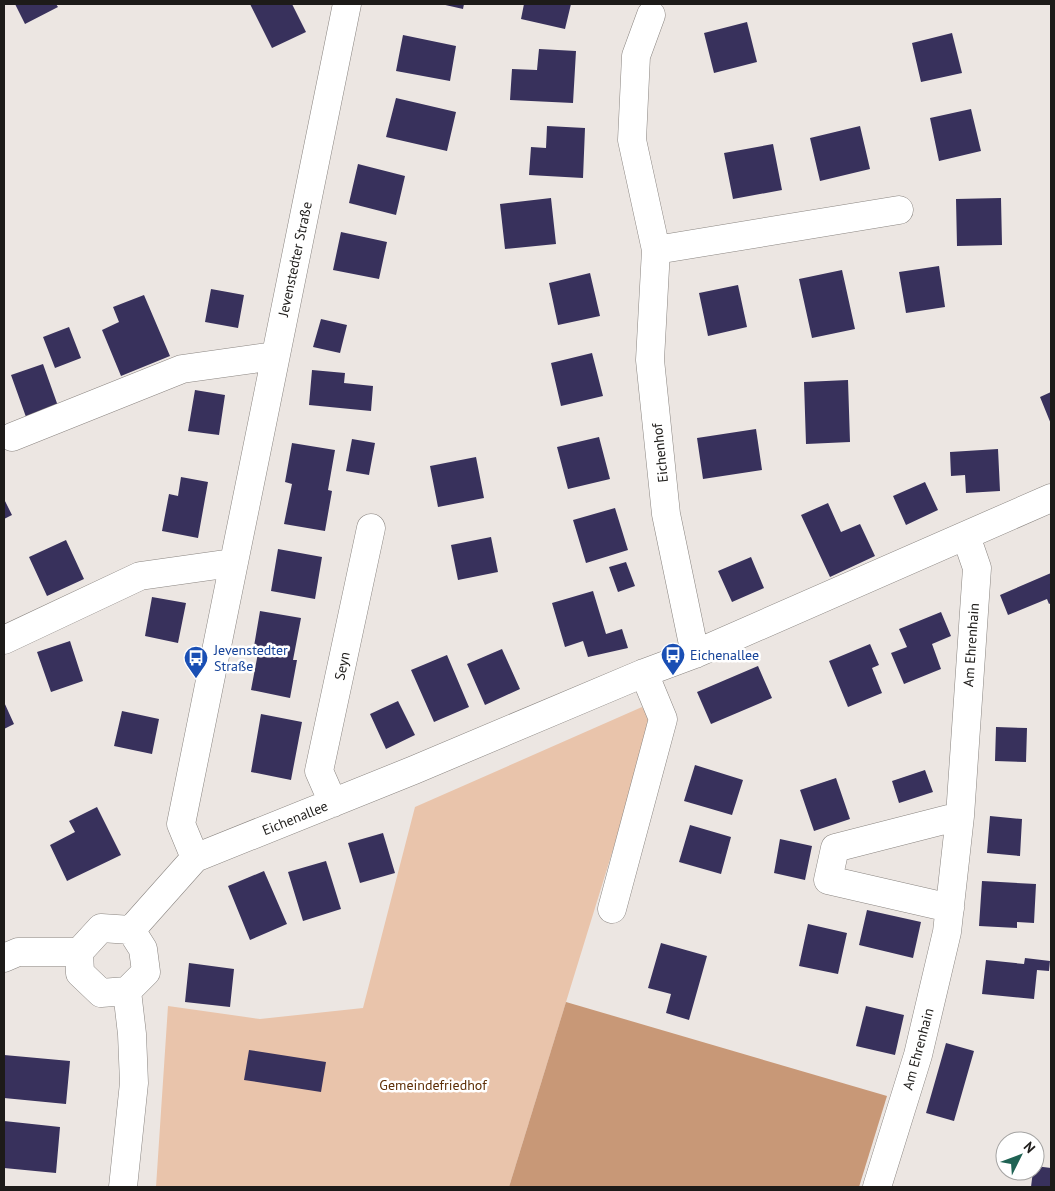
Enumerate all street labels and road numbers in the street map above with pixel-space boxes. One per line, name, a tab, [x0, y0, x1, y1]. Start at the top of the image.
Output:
street label: Jevenstedter Straße	[274, 200, 316, 319]
street label: Eichenhof	[648, 422, 672, 484]
street label: Am Ehrenhain	[959, 602, 983, 688]
street label: Seyn	[330, 650, 354, 682]
street label: Eichenallee	[260, 797, 330, 839]
street label: Am Ehrenhain	[898, 1006, 938, 1092]

